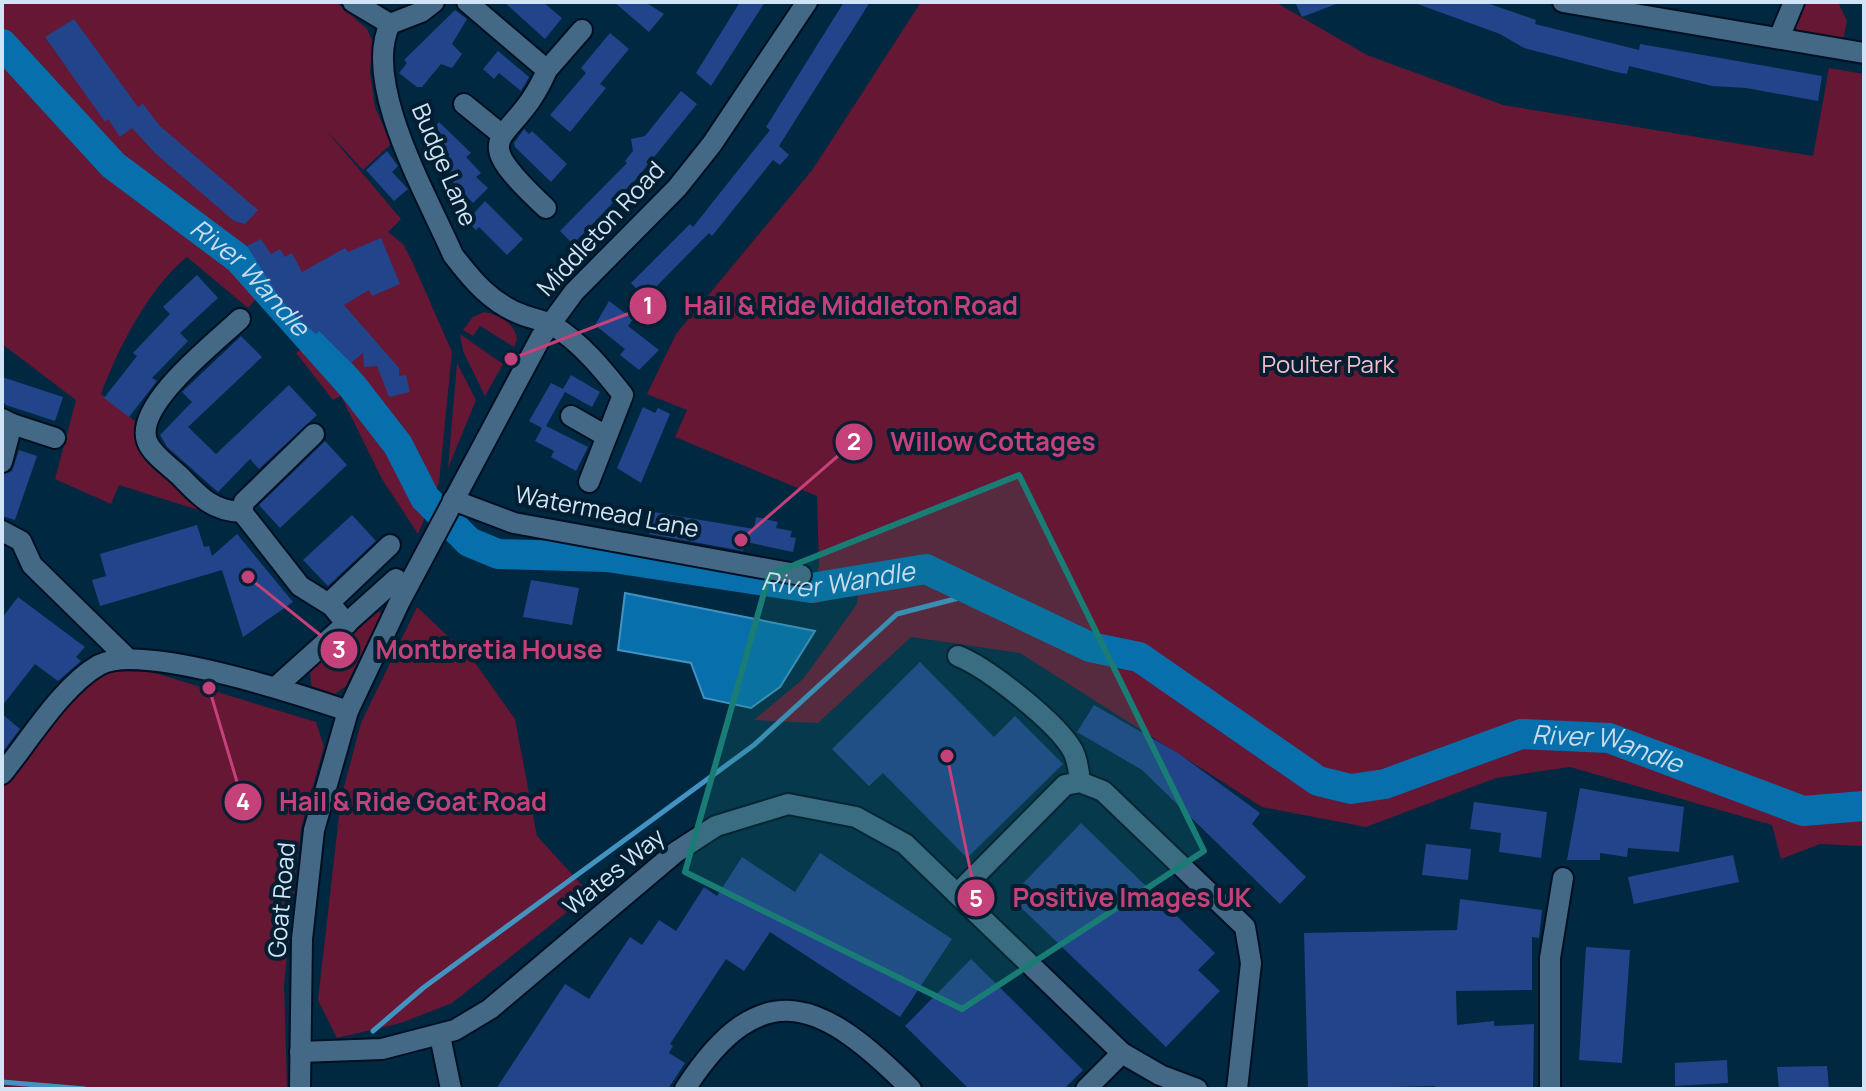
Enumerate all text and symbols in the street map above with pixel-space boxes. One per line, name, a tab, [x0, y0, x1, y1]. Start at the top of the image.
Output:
street label: Budge Lane	[405, 98, 486, 231]
street label: Middleton Road	[529, 153, 671, 303]
water label: River Wandle	[183, 210, 320, 345]
callout: Hail & Ride Middleton Road	[628, 281, 1034, 331]
text: Hail & Ride Middleton Road	[684, 287, 1018, 323]
text: 1	[643, 288, 653, 321]
park label: Poulter Park	[1262, 347, 1396, 380]
callout: Willow Cottages	[834, 417, 1111, 467]
text: Willow Cottages	[890, 423, 1096, 459]
text: 2	[847, 424, 861, 457]
street label: Watermead Lane	[512, 477, 702, 545]
water label: River Wandle	[759, 552, 919, 605]
callout: Montbretia House	[319, 625, 618, 675]
text: Montbretia House	[375, 631, 603, 667]
text: 3	[332, 632, 346, 665]
water label: River Wandle	[1531, 716, 1690, 782]
callout: Hail & Ride Goat Road	[223, 777, 563, 827]
text: Hail & Ride Goat Road	[279, 783, 547, 819]
text: 4	[236, 784, 250, 817]
street label: Wates Way	[555, 819, 671, 922]
street label: Goat Road	[259, 841, 302, 959]
callout: Positive Images UK	[956, 873, 1267, 923]
text: Positive Images UK	[1013, 879, 1252, 915]
text: 5	[969, 881, 983, 914]

